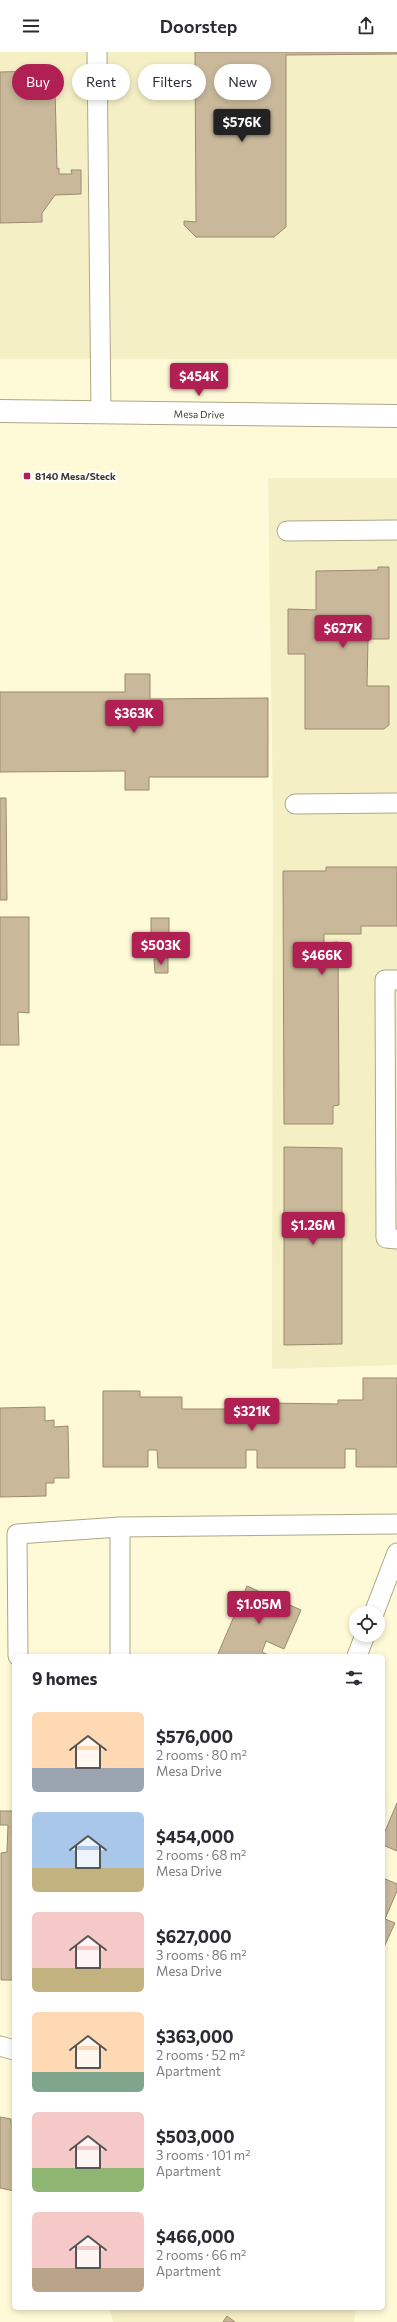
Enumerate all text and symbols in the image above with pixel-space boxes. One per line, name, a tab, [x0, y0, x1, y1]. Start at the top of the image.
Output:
icon: menu	[20, 15, 42, 37]
text: Doorstep	[160, 15, 237, 37]
icon: share	[355, 15, 377, 37]
chip: Buy	[12, 64, 64, 100]
chip: Rent	[72, 64, 130, 100]
chip: Filters	[138, 64, 206, 100]
chip: New	[214, 64, 271, 100]
pin: $576K	[214, 109, 270, 143]
text: $576K	[222, 114, 262, 130]
pin: $454K	[171, 363, 227, 397]
text: $454K	[179, 368, 219, 384]
street label: Mesa Drive	[174, 408, 224, 420]
place label: 8140 Mesa/Steck	[35, 470, 116, 482]
marker: 8140 Mesa/Steck	[22, 471, 32, 481]
pin: $627K	[315, 615, 371, 649]
text: $627K	[324, 620, 362, 636]
pin: $363K	[106, 700, 162, 734]
text: $363K	[114, 705, 154, 721]
pin: $503K	[133, 932, 189, 966]
text: $503K	[141, 937, 181, 953]
pin: $466K	[294, 942, 350, 976]
text: $466K	[302, 947, 342, 963]
pin: $1.26M	[280, 1212, 346, 1246]
text: $1.26M	[291, 1217, 335, 1233]
pin: $321K	[224, 1398, 280, 1432]
text: $321K	[233, 1403, 271, 1419]
pin: $1.05M	[226, 1591, 292, 1625]
text: $1.05M	[236, 1596, 282, 1612]
map controls	[349, 1606, 385, 1642]
button: locate	[349, 1606, 385, 1642]
icon: filters	[343, 1667, 365, 1689]
text: 9 homes	[32, 1668, 97, 1689]
text: $576,000	[156, 1726, 233, 1747]
icon: home	[64, 1728, 112, 1776]
text: 2 rooms · 80 m²	[156, 1747, 247, 1763]
text: Mesa Drive	[156, 1763, 222, 1779]
text: $454,000	[156, 1826, 234, 1847]
icon: home	[64, 1828, 112, 1876]
text: 2 rooms · 68 m²	[156, 1847, 246, 1863]
text: Mesa Drive	[156, 1863, 222, 1879]
text: $627,000	[156, 1926, 232, 1947]
icon: home	[64, 1928, 112, 1976]
text: 3 rooms · 86 m²	[156, 1947, 247, 1963]
text: Mesa Drive	[156, 1963, 222, 1979]
text: $363,000	[156, 2026, 234, 2047]
icon: home	[64, 2028, 112, 2076]
text: 2 rooms · 52 m²	[156, 2047, 245, 2063]
text: Apartment	[156, 2063, 221, 2079]
text: $503,000	[156, 2126, 234, 2147]
icon: home	[64, 2128, 112, 2176]
text: 3 rooms · 101 m²	[156, 2147, 250, 2163]
text: Apartment	[156, 2163, 221, 2179]
text: $466,000	[156, 2226, 235, 2247]
icon: home	[64, 2228, 112, 2276]
text: 2 rooms · 66 m²	[156, 2247, 246, 2263]
text: Apartment	[156, 2263, 221, 2279]

